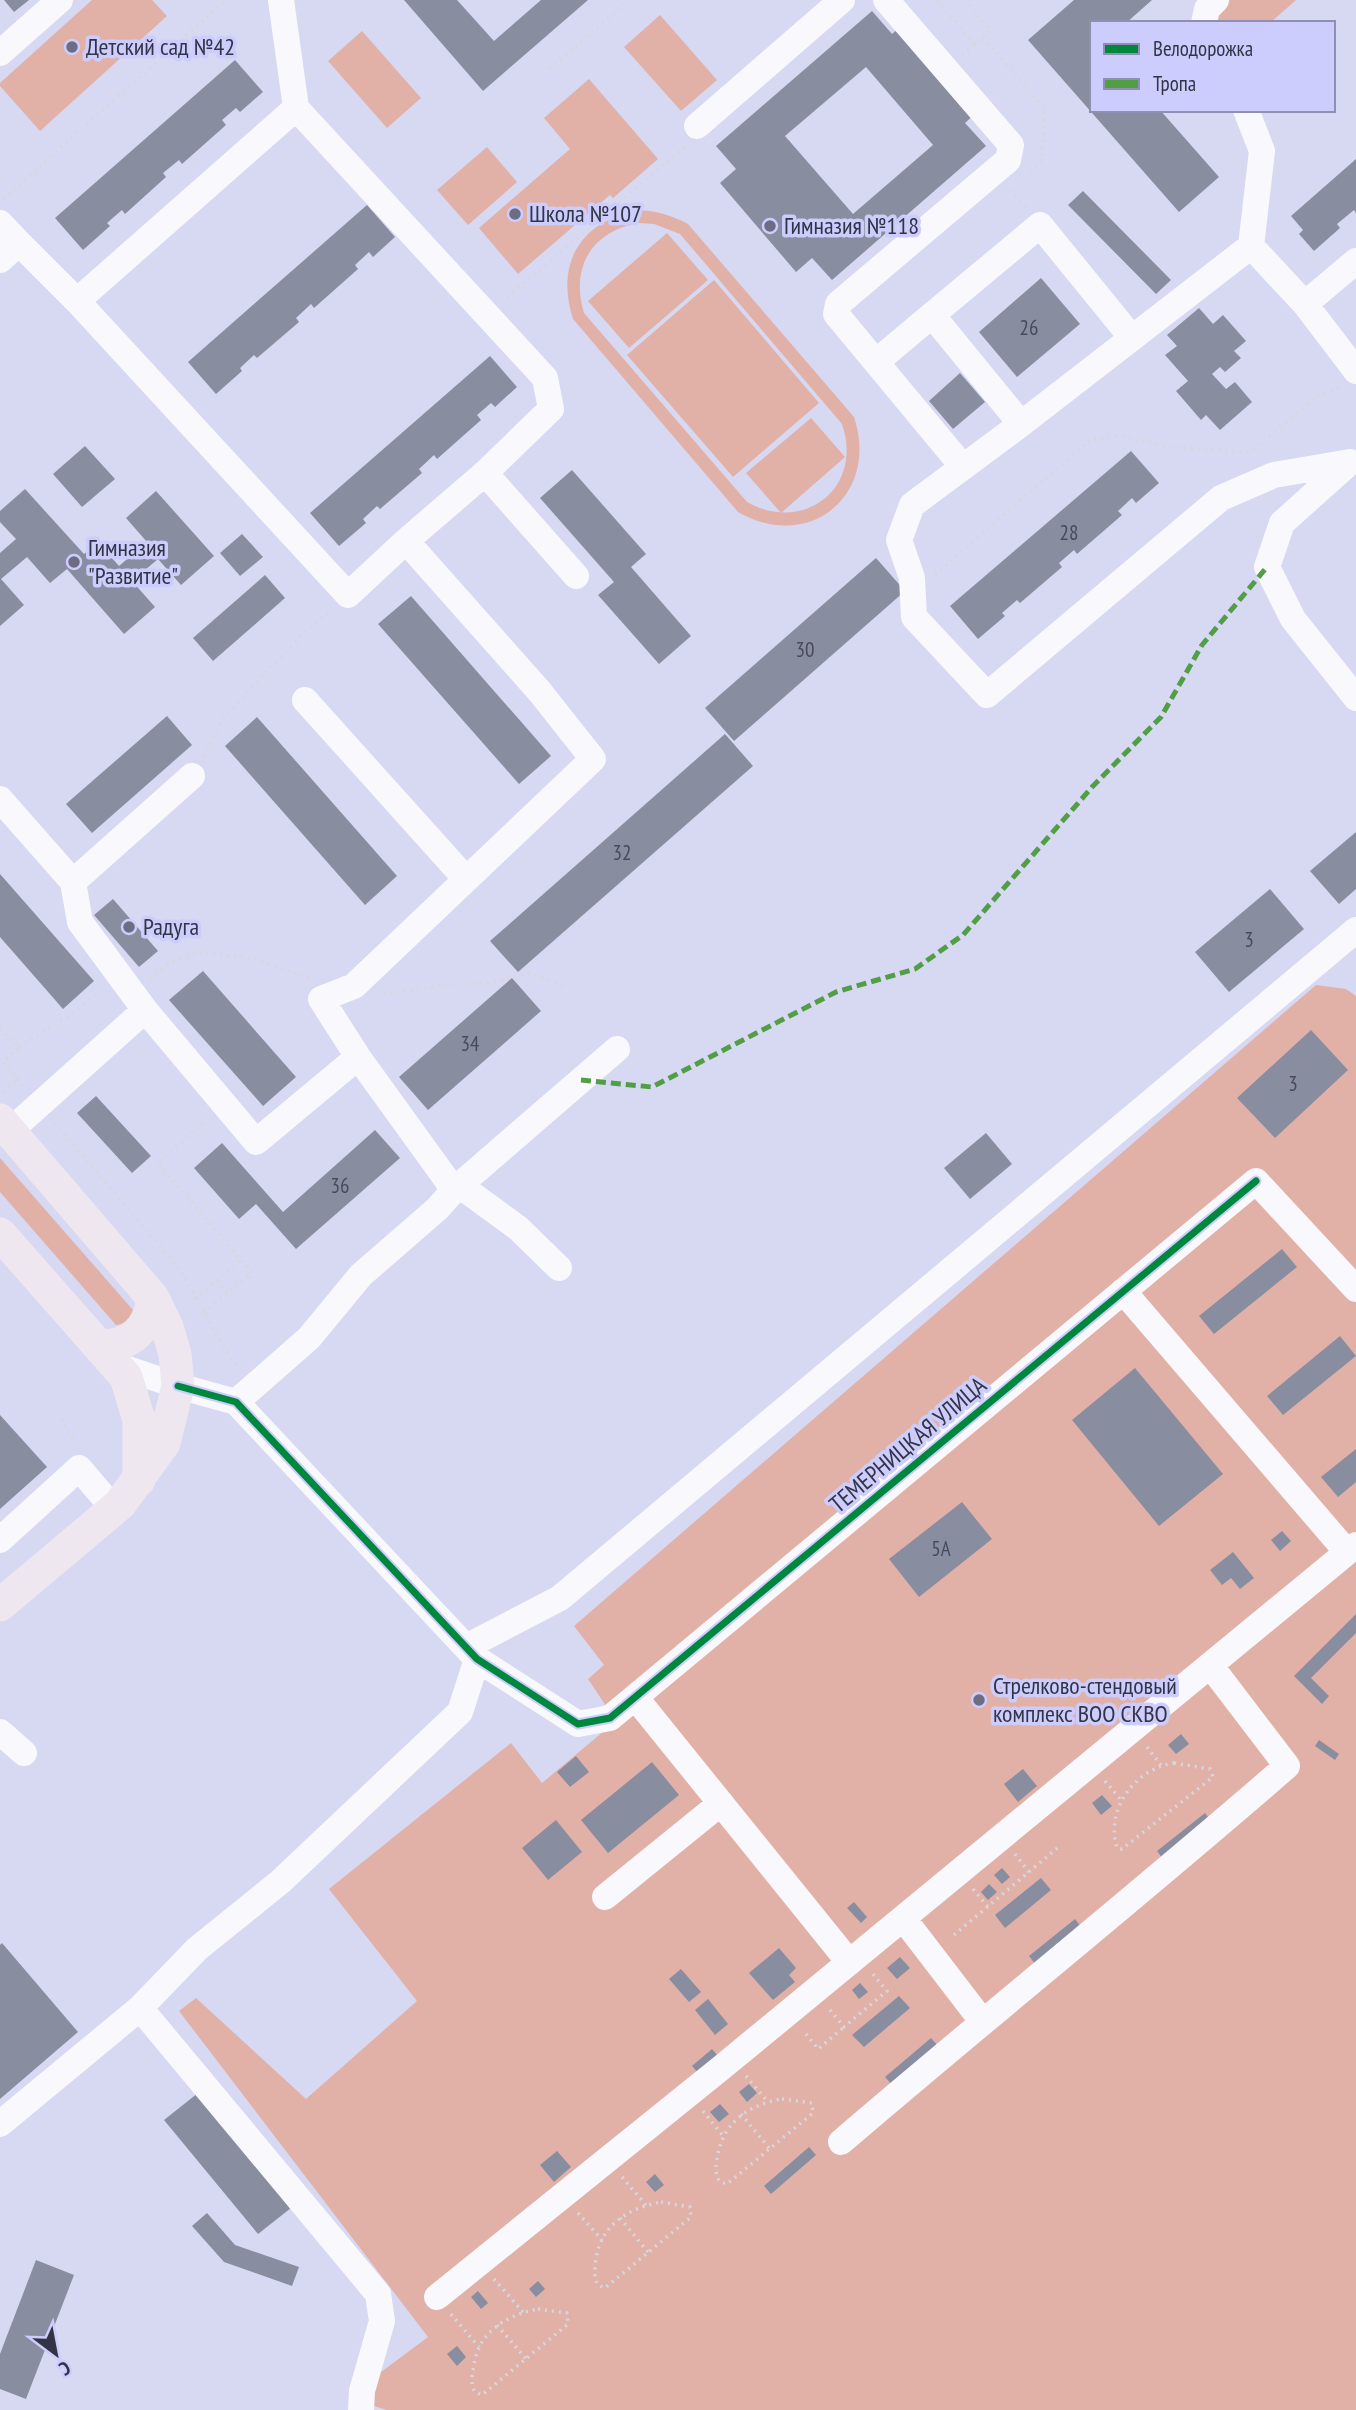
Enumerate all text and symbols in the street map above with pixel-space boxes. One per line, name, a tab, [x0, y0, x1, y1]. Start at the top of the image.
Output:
legend	[1090, 21, 1335, 112]
place label: Детский сад №42	[86, 31, 235, 62]
text: Велодорожка	[1153, 35, 1253, 62]
marker: Детский сад №42	[64, 39, 80, 55]
text: Тропа	[1153, 70, 1196, 97]
place label: Школа №107	[529, 198, 642, 229]
marker: Школа №107	[507, 206, 523, 222]
place label: Гимназия №118	[784, 210, 919, 241]
marker: Гимназия №118	[762, 218, 778, 234]
house number: 26	[1020, 314, 1038, 341]
house number: 28	[1060, 519, 1078, 546]
place label: Гимназия "Развитие"	[88, 532, 178, 591]
marker: Гимназия "Развитие"	[66, 554, 82, 570]
house number: 30	[796, 636, 814, 663]
house number: 32	[613, 839, 631, 866]
place label: Радуга	[143, 911, 199, 942]
marker: Радуга	[121, 919, 137, 935]
house number: 3	[1244, 926, 1254, 953]
house number: 34	[461, 1030, 480, 1057]
house number: 3	[1288, 1070, 1298, 1097]
house number: 36	[331, 1172, 349, 1199]
street label: ТЕМЕРНИЦКАЯ УЛИЦА	[823, 1369, 993, 1519]
house number: 5А	[931, 1535, 951, 1562]
place label: Стрелково-стендовый комплекс ВОО СКВО	[993, 1670, 1177, 1729]
marker: Стрелково-стендовый комплекс ВОО СКВО	[971, 1692, 987, 1708]
north arrow	[21, 2319, 91, 2389]
text: С	[55, 2356, 75, 2381]

